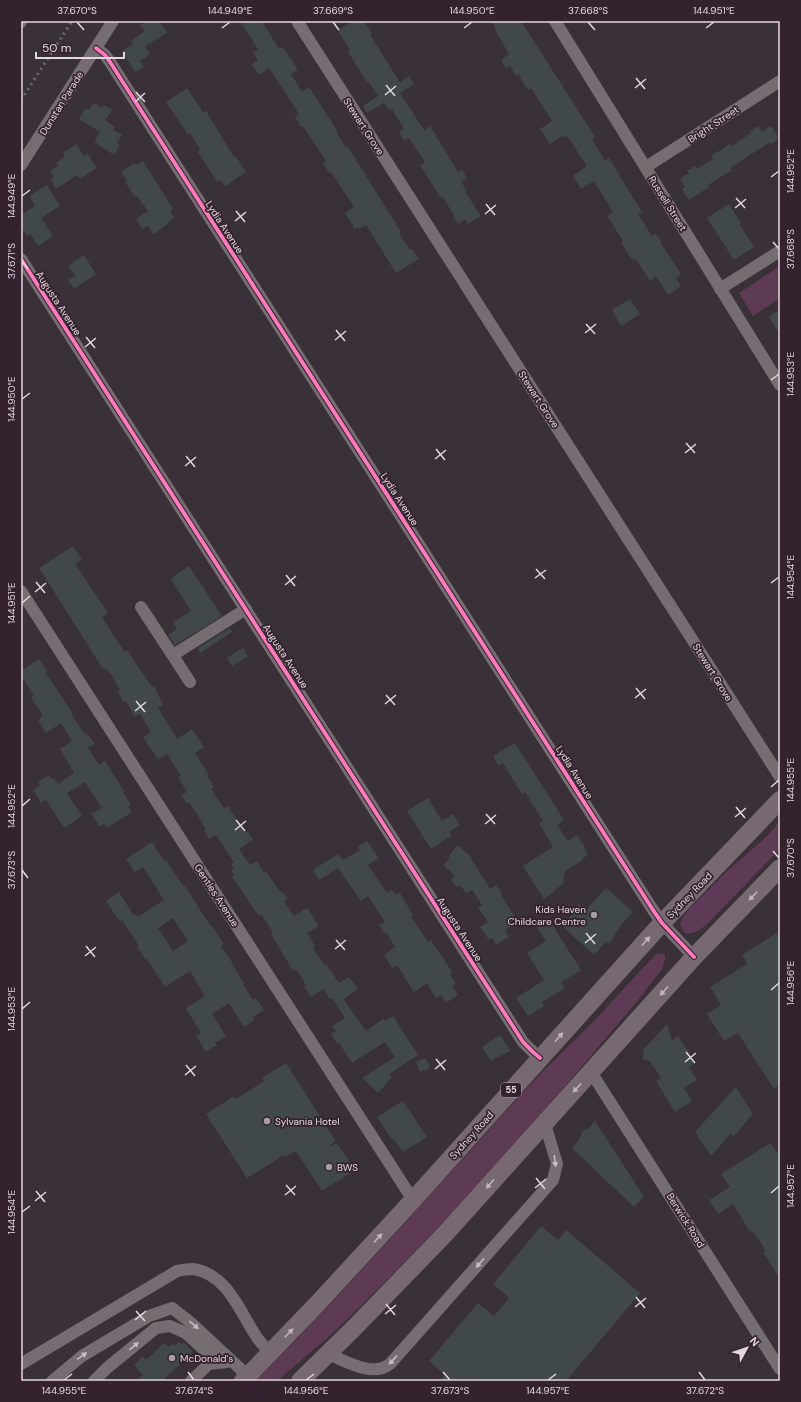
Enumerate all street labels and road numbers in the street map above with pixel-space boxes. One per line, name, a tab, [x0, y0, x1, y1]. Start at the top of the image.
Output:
street label: Dunstan Parade	[37, 69, 86, 138]
street label: Stewart Grove	[340, 95, 387, 158]
street label: Bright Street	[685, 103, 741, 146]
street label: Russell Street	[645, 173, 690, 233]
street label: Lydia Avenue	[203, 198, 247, 256]
street label: Augusta Avenue	[33, 269, 84, 338]
street label: Stewart Grove	[515, 368, 562, 431]
street label: Lydia Avenue	[378, 470, 422, 528]
street label: Augusta Avenue	[260, 622, 311, 691]
street label: Stewart Grove	[690, 641, 736, 704]
street label: Lydia Avenue	[553, 743, 596, 802]
street label: Gentles Avenue	[191, 861, 242, 929]
street label: Sydney Road	[664, 869, 715, 921]
street label: Augusta Avenue	[434, 895, 485, 964]
road number: 55	[501, 1083, 521, 1097]
street label: Sydney Road	[447, 1109, 496, 1162]
street label: Berwick Road	[664, 1190, 708, 1250]

